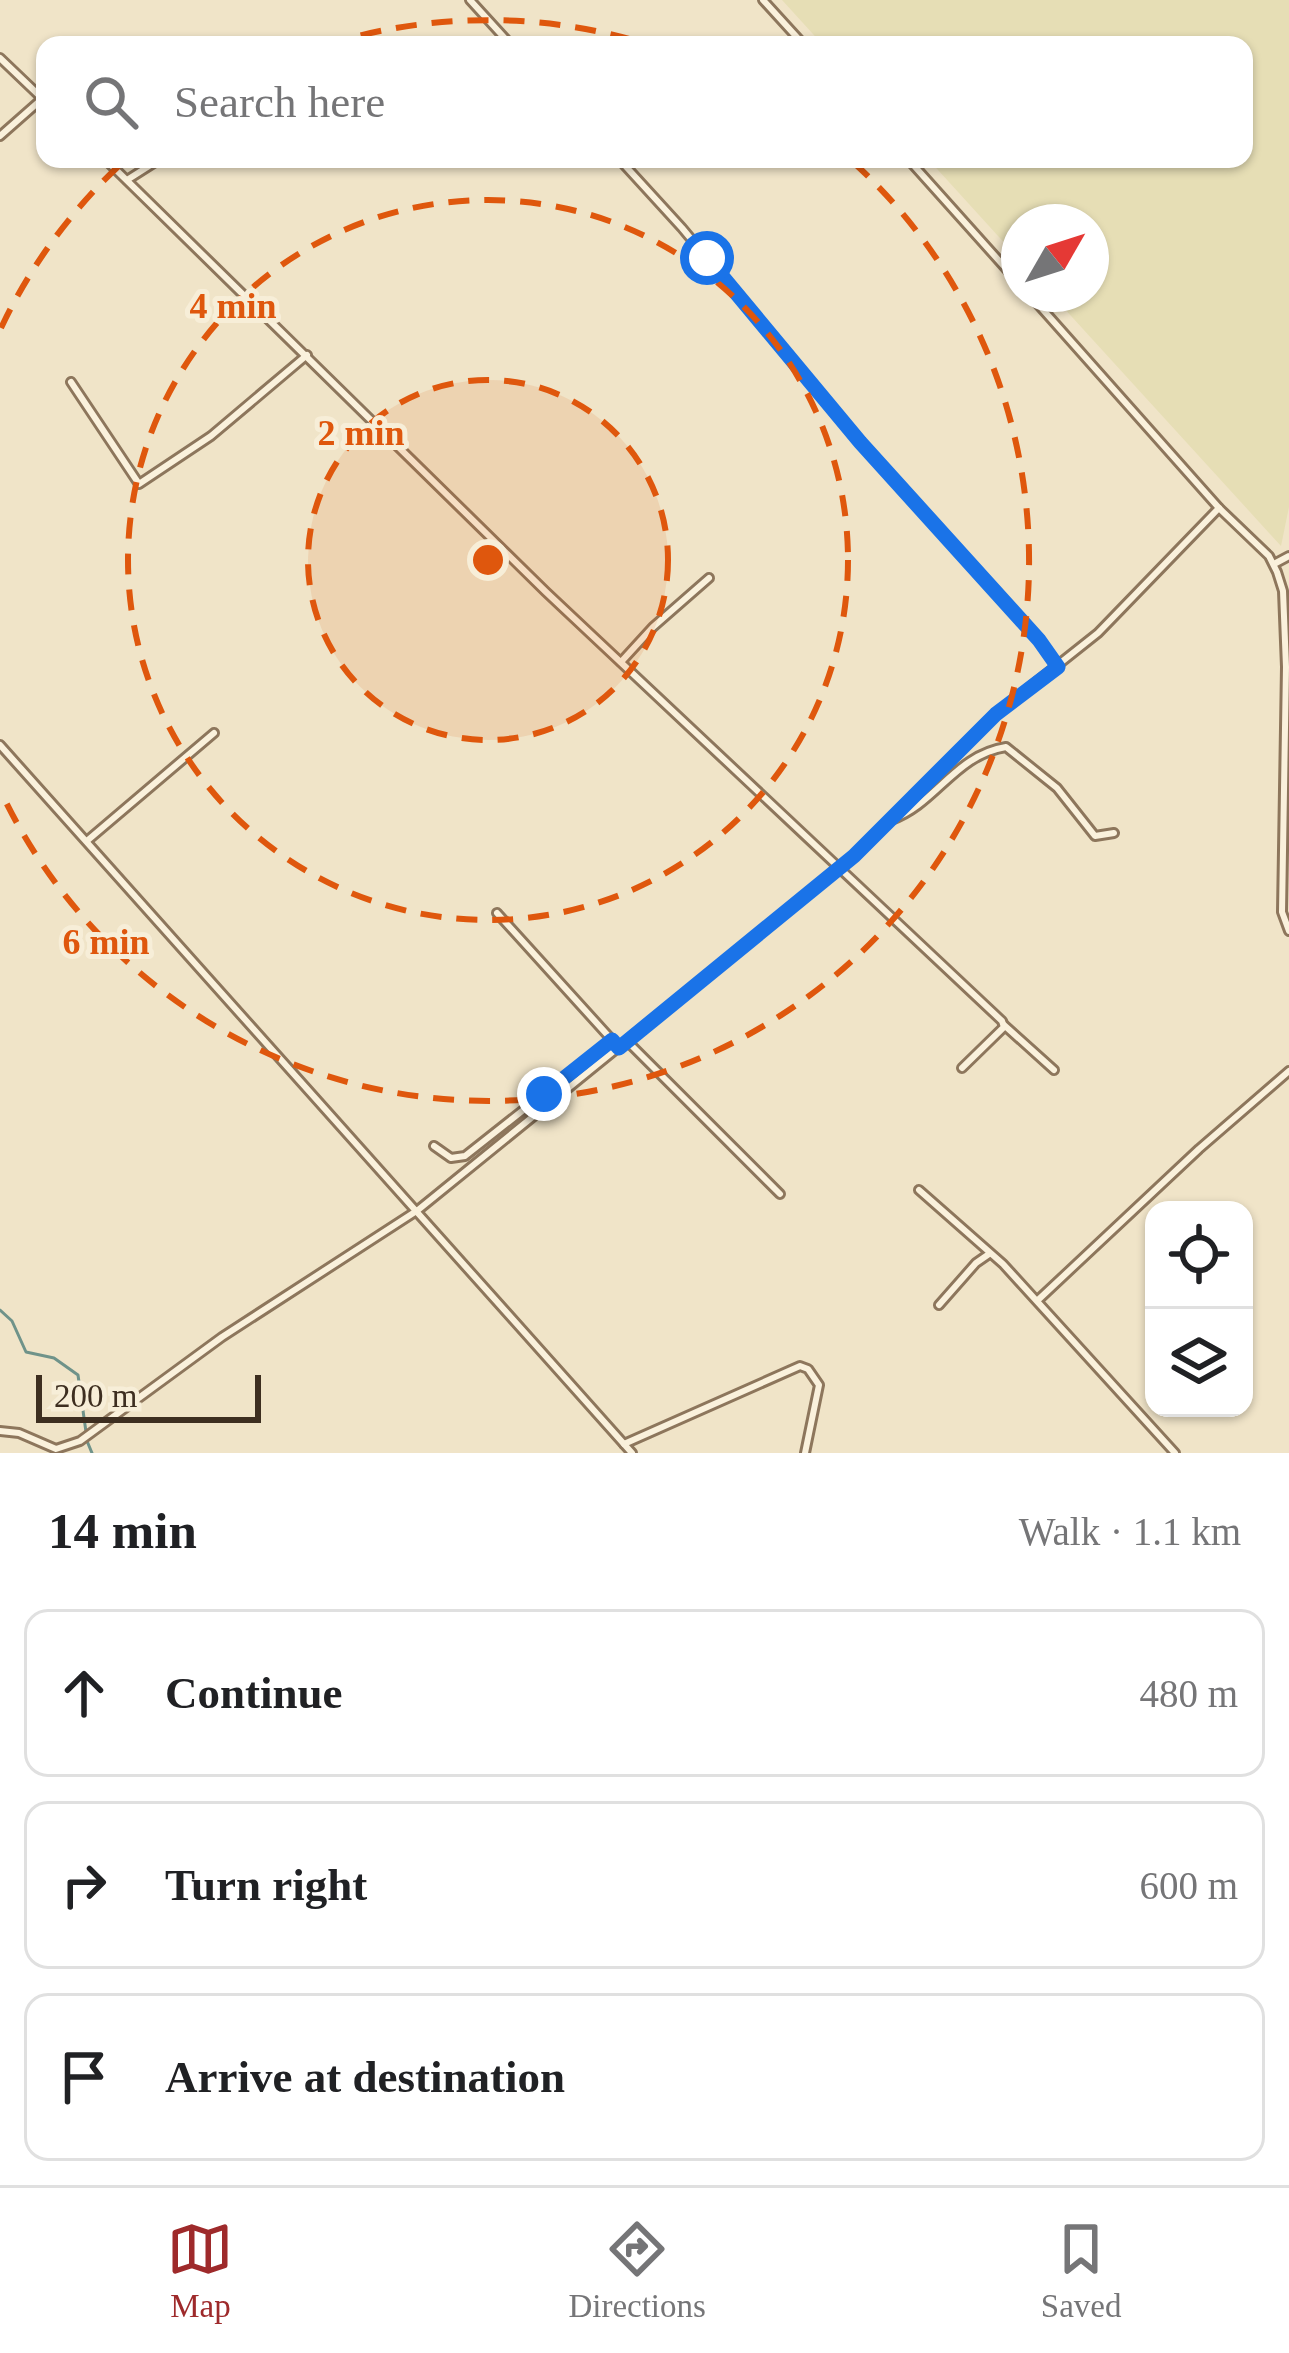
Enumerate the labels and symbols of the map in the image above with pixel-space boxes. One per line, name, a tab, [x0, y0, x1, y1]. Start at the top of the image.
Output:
north arrow	[1001, 204, 1109, 312]
route start	[680, 231, 734, 285]
text: 4 min	[189, 286, 277, 326]
text: 2 min	[317, 413, 405, 453]
centre of rings	[467, 539, 509, 581]
text: 6 min	[62, 922, 150, 962]
route end	[517, 1067, 571, 1121]
scale bar	[36, 1369, 261, 1422]

